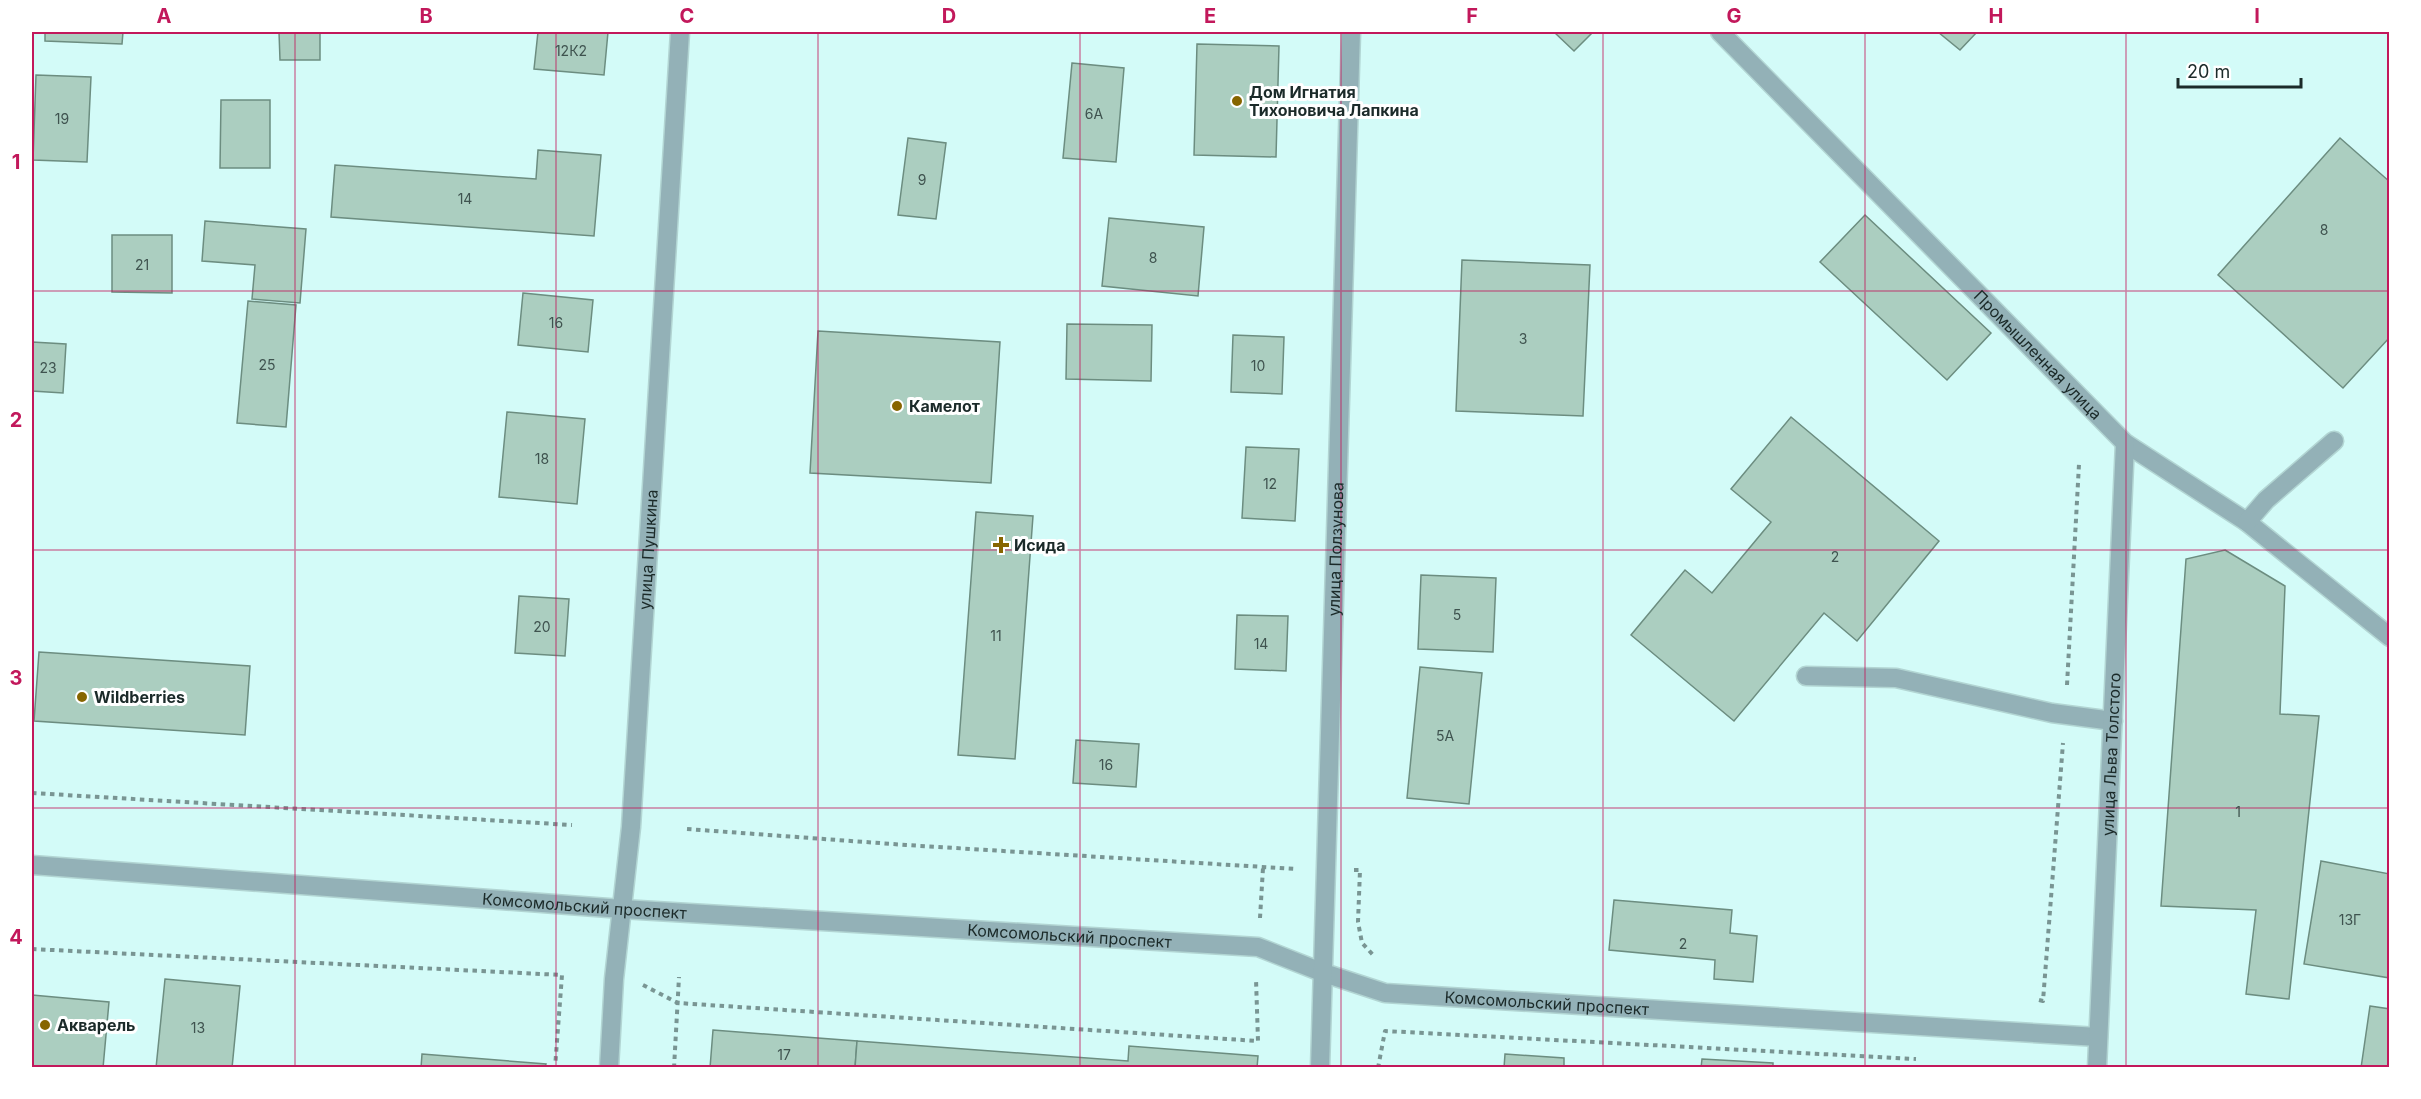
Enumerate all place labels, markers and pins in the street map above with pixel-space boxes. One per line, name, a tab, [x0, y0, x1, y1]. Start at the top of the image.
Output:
place label: Дом Игнатия Тихоновича Лапкина	[1249, 82, 1419, 120]
marker: Дом Игнатия Тихоновича Лапкина	[1230, 94, 1244, 108]
place label: Камелот	[909, 396, 980, 416]
marker: Камелот	[890, 399, 904, 413]
place label: Исида	[1014, 535, 1066, 555]
marker: Исида	[992, 536, 1010, 554]
place label: Wildberries	[94, 687, 185, 707]
marker: Wildberries	[75, 690, 89, 704]
place label: Акварель	[57, 1015, 136, 1035]
marker: Акварель	[38, 1018, 52, 1032]

